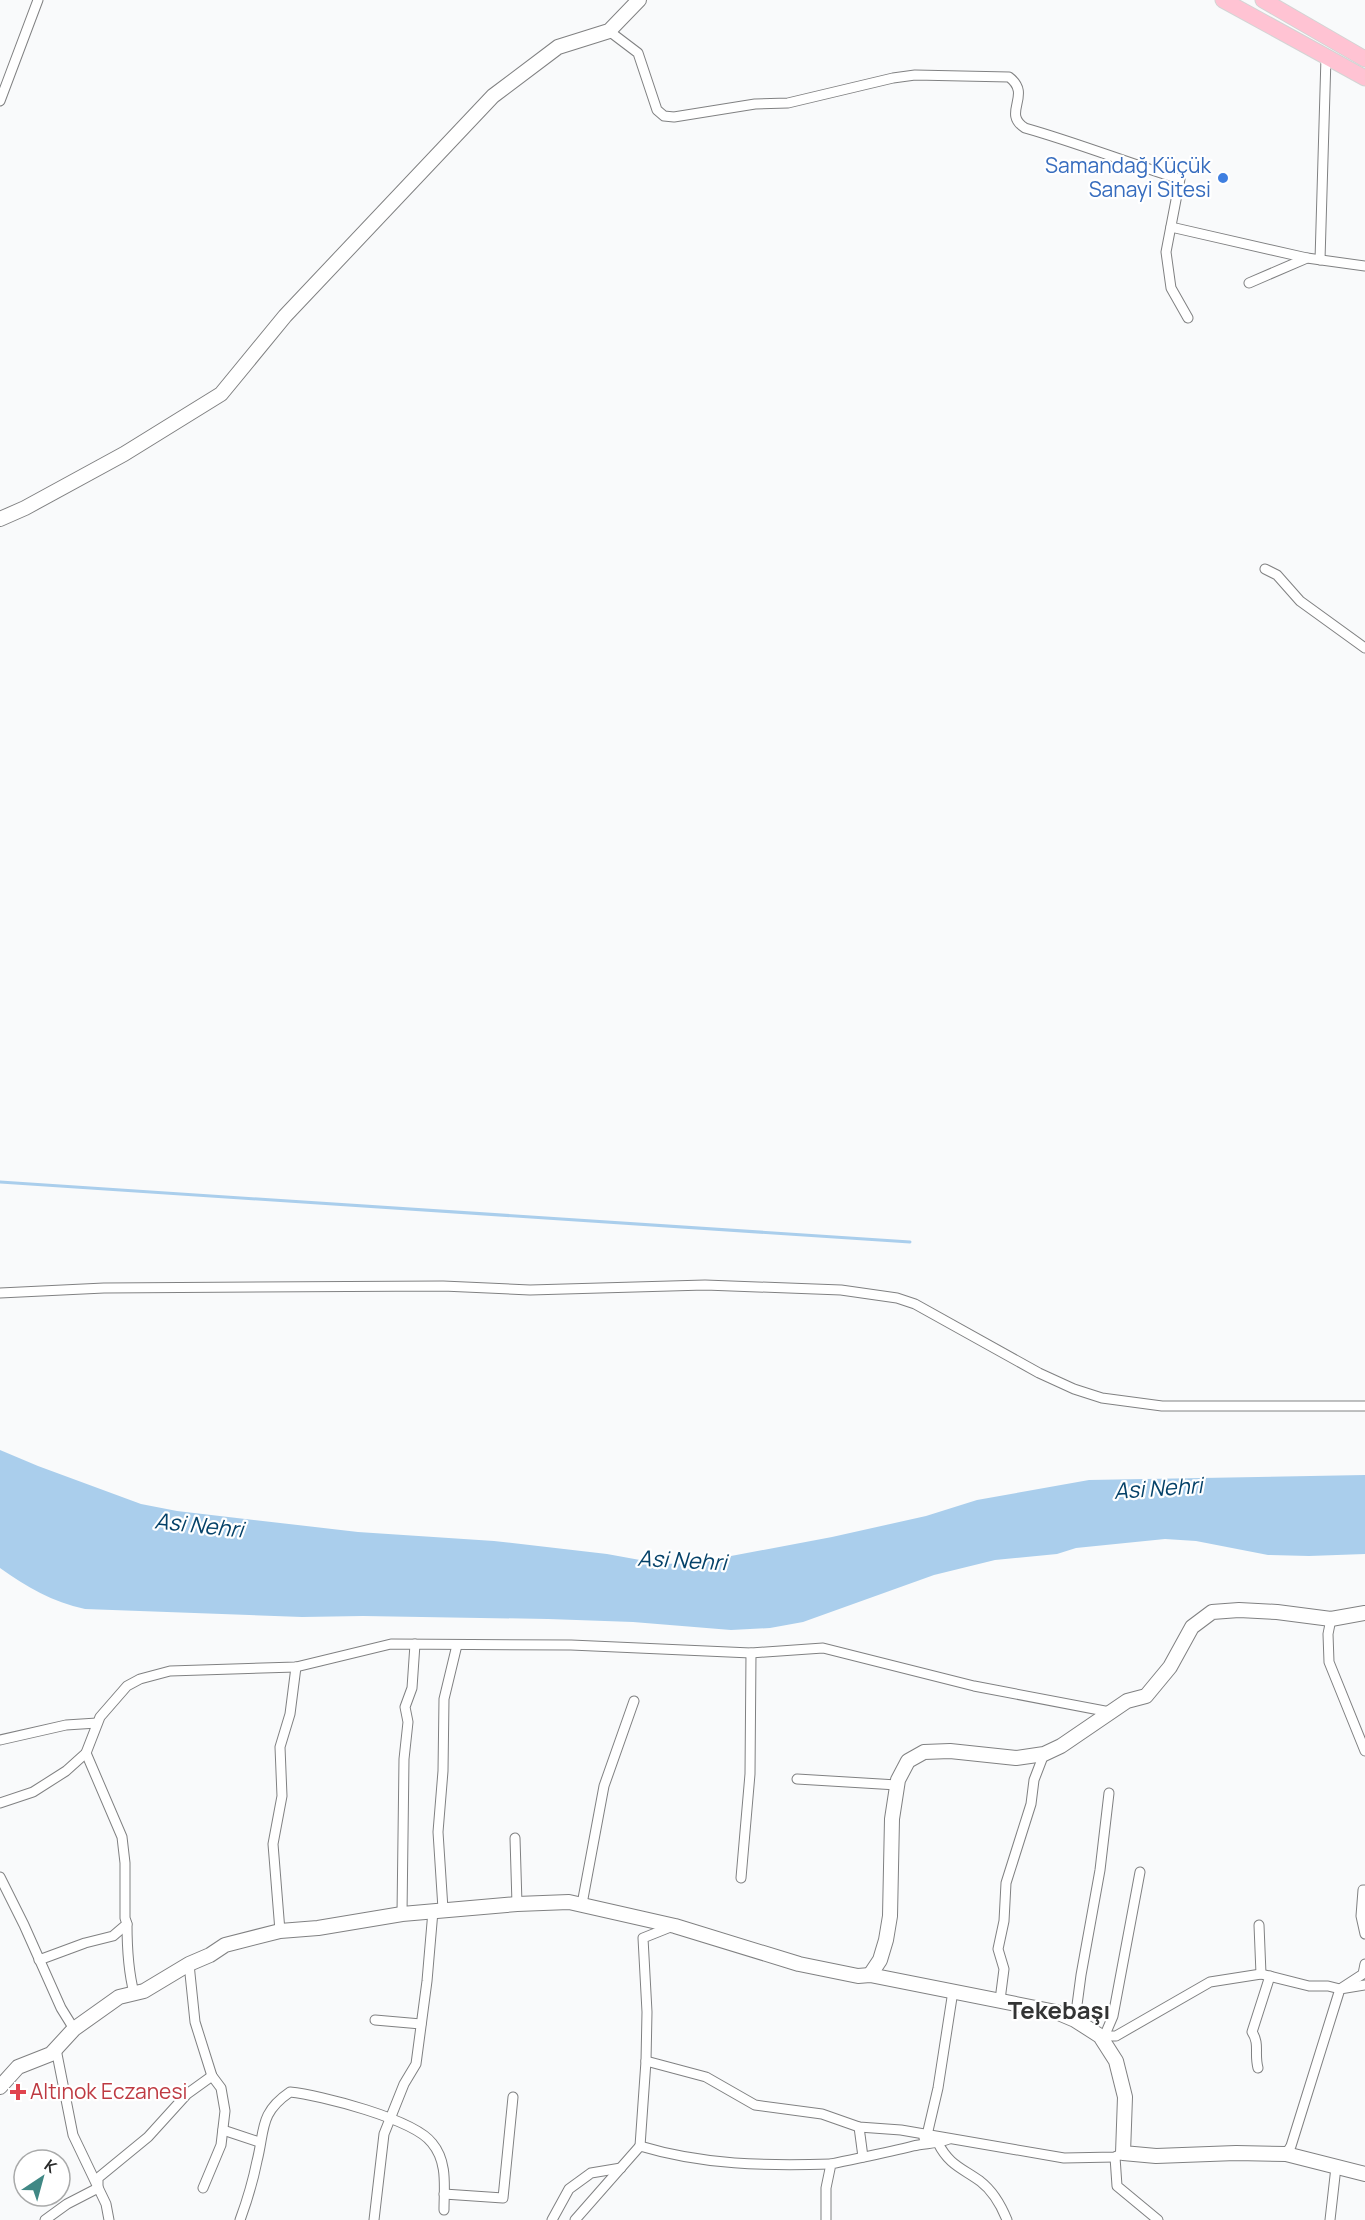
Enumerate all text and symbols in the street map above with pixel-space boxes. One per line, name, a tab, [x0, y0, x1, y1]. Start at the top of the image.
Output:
place label: Samandağ Küçük Sanayi Sitesi	[1045, 151, 1212, 203]
marker: Samandağ Küçük Sanayi Sitesi	[1216, 171, 1230, 185]
water label: Asi Nehri	[1113, 1470, 1206, 1506]
water label: Asi Nehri	[153, 1505, 248, 1545]
water label: Asi Nehri	[637, 1543, 730, 1577]
district label: Tekebaşı	[1008, 1993, 1110, 2026]
place label: Altınok Eczanesi	[30, 2077, 187, 2105]
marker: Altınok Eczanesi	[11, 2085, 25, 2099]
north arrow	[12, 2148, 72, 2208]
text: K	[40, 2154, 62, 2178]

